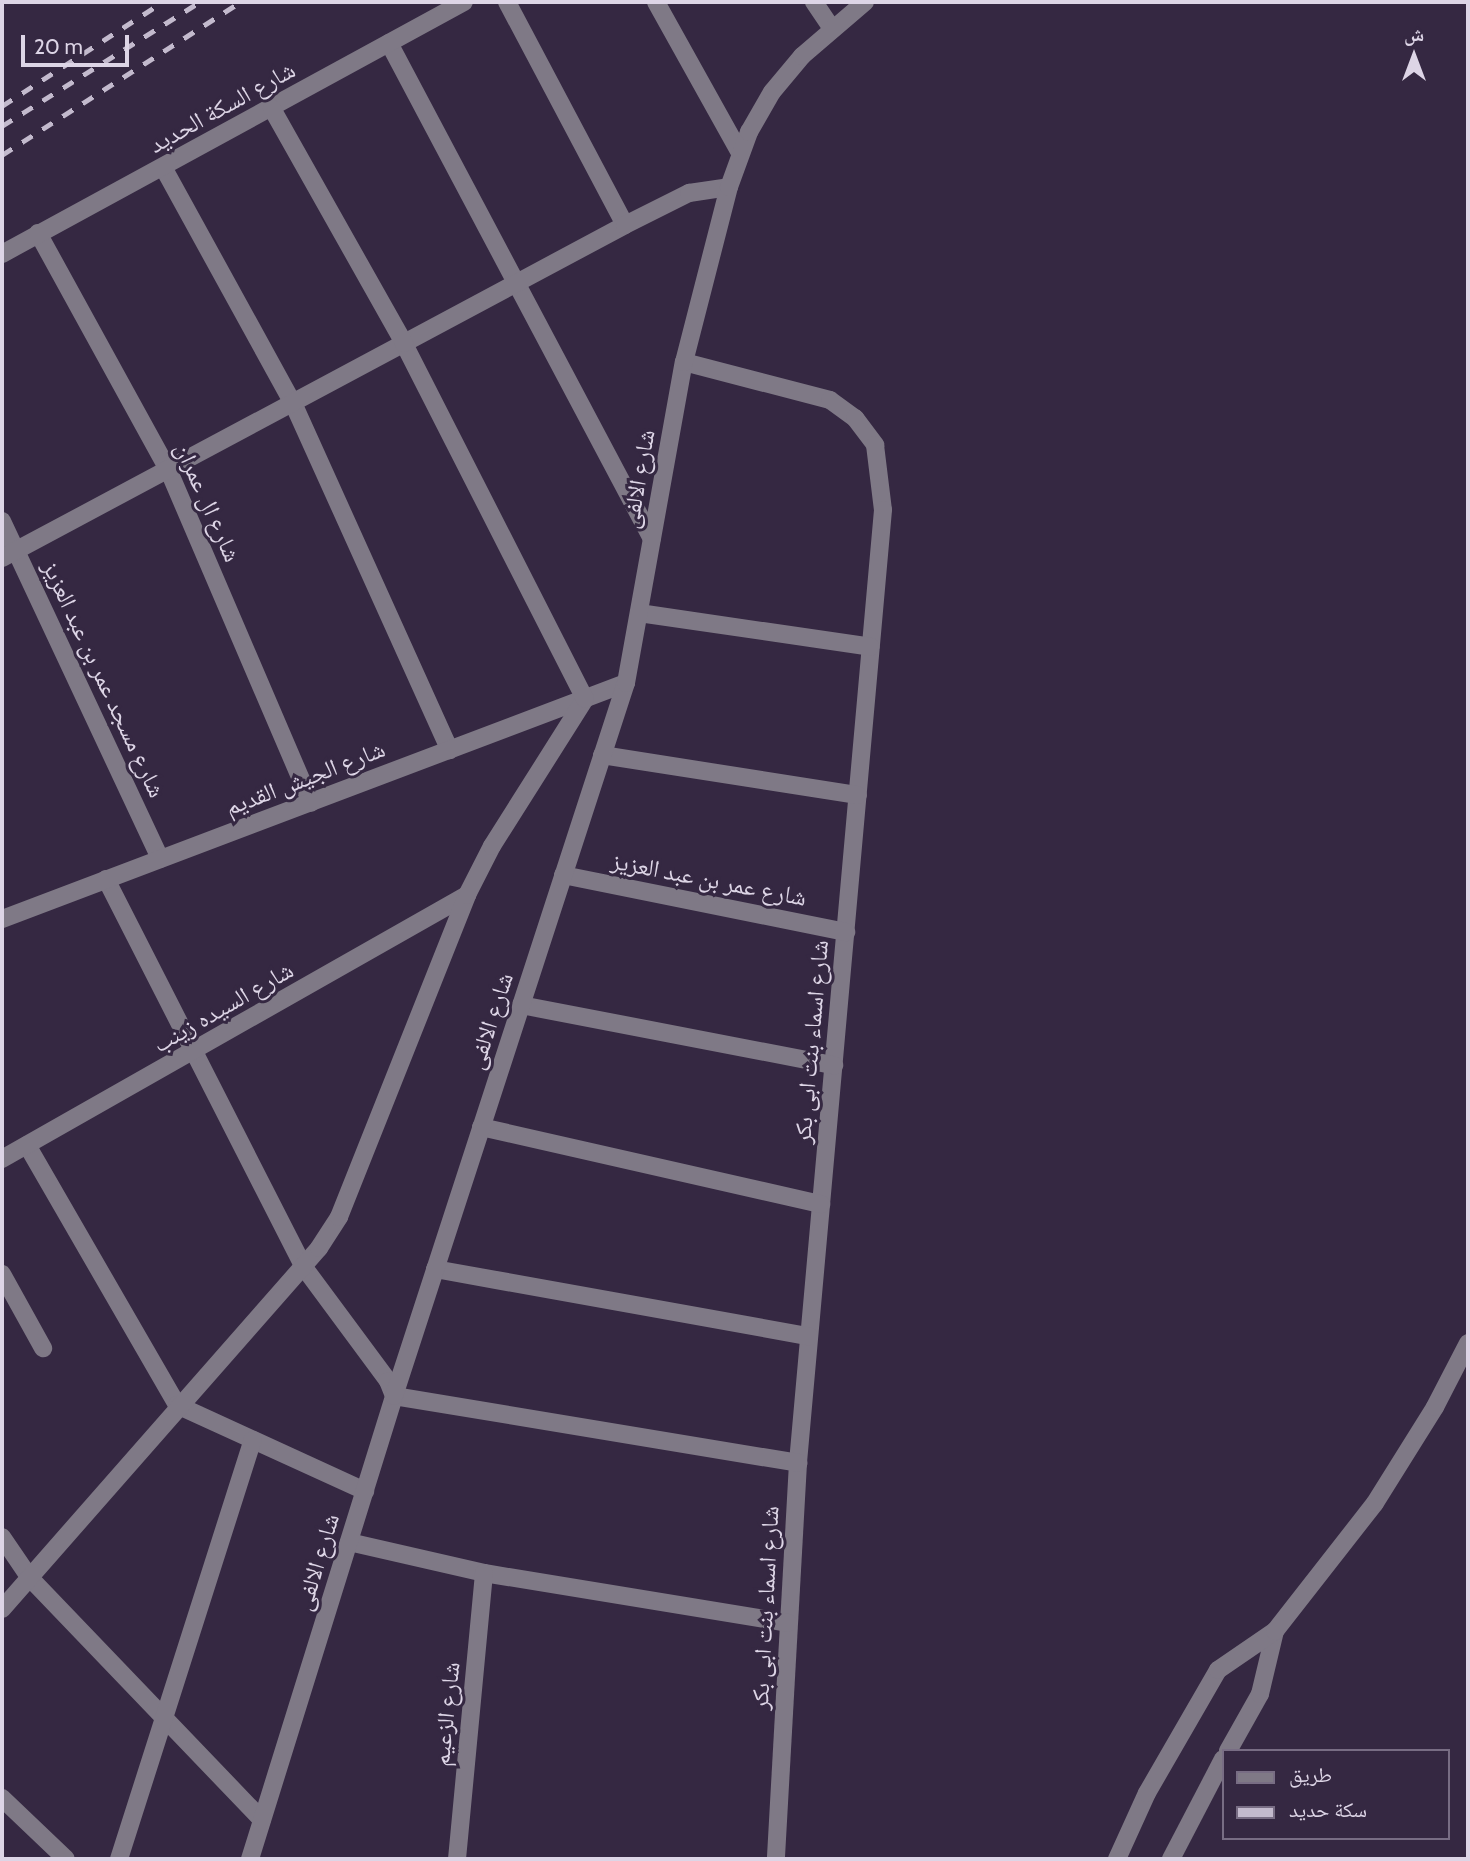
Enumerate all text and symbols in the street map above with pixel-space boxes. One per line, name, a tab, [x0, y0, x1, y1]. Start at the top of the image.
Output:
scale bar	[24, 21, 133, 65]
north arrow	[1379, 21, 1449, 91]
text: ش	[1404, 23, 1424, 46]
text: 20 m	[34, 34, 83, 59]
street label: شارع السكة الحديد	[144, 55, 300, 159]
street label: شارع الالفى	[615, 427, 661, 531]
street label: شارع ال عمران	[169, 438, 247, 566]
street label: شارع مسجد عمر بن عبد العزيز	[36, 556, 172, 802]
street label: شارع الجيش القديم	[221, 734, 389, 822]
street label: شارع عمر بن عبد العزيز	[609, 846, 809, 912]
street label: شارع اسماء بنت ابى بكر	[788, 939, 834, 1145]
street label: شارع السيده زينب	[148, 955, 298, 1059]
street label: شارع الالفى	[461, 969, 519, 1073]
street label: شارع اسماء بنت ابى بكر	[745, 1505, 785, 1711]
street label: شارع الالفى	[289, 1510, 345, 1614]
street label: شارع الزعيم	[426, 1660, 466, 1768]
legend	[1222, 1749, 1449, 1840]
text: طريق	[1289, 1762, 1332, 1787]
text: سكة حديد	[1289, 1797, 1367, 1822]

